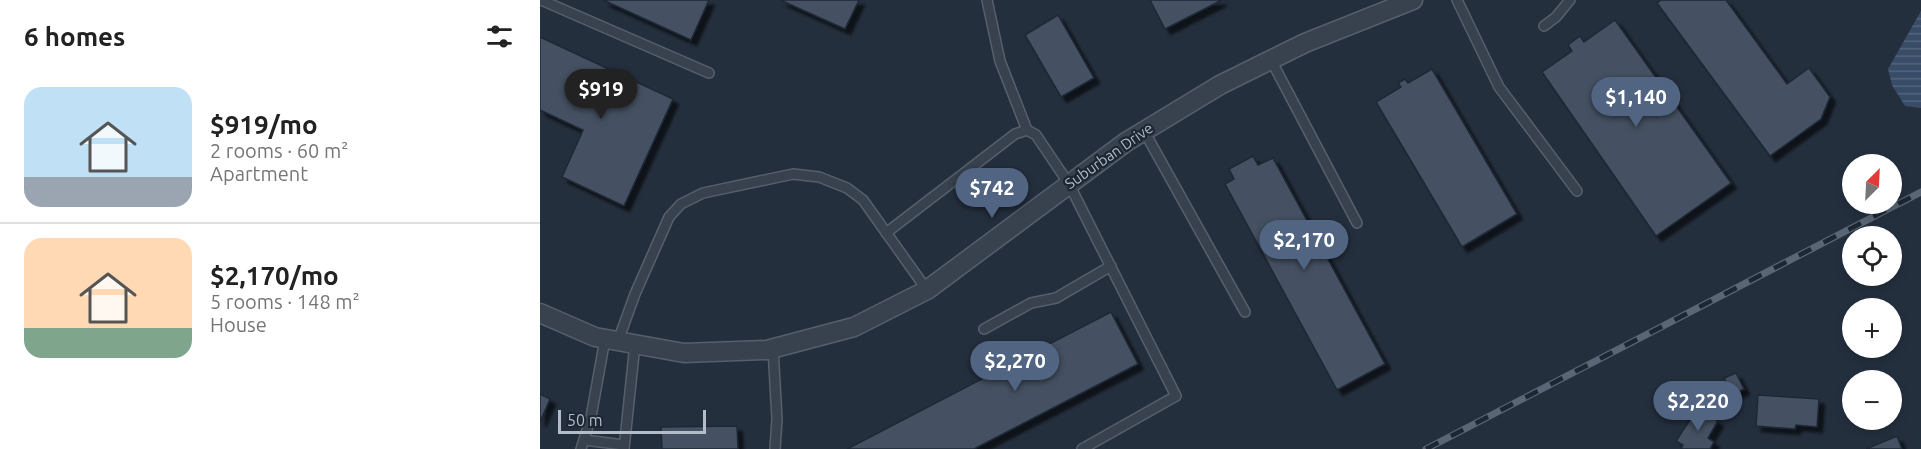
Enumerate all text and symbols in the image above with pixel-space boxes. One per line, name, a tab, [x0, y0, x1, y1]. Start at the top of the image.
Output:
icon: filters	[483, 20, 516, 53]
text: 6 homes	[24, 22, 125, 51]
pin: $919	[565, 69, 637, 120]
text: $919	[578, 77, 624, 100]
pin: $1,140	[1587, 77, 1685, 128]
text: $1,140	[1605, 85, 1667, 108]
text: $919/mo	[210, 110, 318, 139]
icon: home	[72, 111, 144, 183]
street label: Suburban Drive	[1061, 119, 1156, 192]
text: 2 rooms · 60 m²	[210, 139, 348, 162]
north arrow	[1842, 154, 1902, 214]
map controls	[1842, 154, 1902, 430]
text: Apartment	[210, 162, 308, 185]
pin: $742	[956, 168, 1028, 219]
text: $742	[969, 176, 1015, 199]
pin: $2,170	[1255, 220, 1353, 271]
button: locate	[1842, 226, 1902, 286]
text: $2,170	[1273, 228, 1335, 251]
text: $2,170/mo	[210, 261, 339, 290]
icon: home	[72, 262, 144, 334]
text: 5 rooms · 148 m²	[210, 290, 360, 313]
button: +	[1842, 298, 1902, 358]
text: House	[210, 313, 267, 336]
pin: $2,270	[966, 341, 1064, 392]
text: $2,270	[984, 349, 1046, 372]
button: −	[1842, 370, 1902, 430]
pin: $2,220	[1649, 381, 1747, 432]
text: $2,220	[1667, 389, 1729, 412]
scale bar	[558, 407, 706, 434]
text: 50 m	[567, 411, 603, 429]

